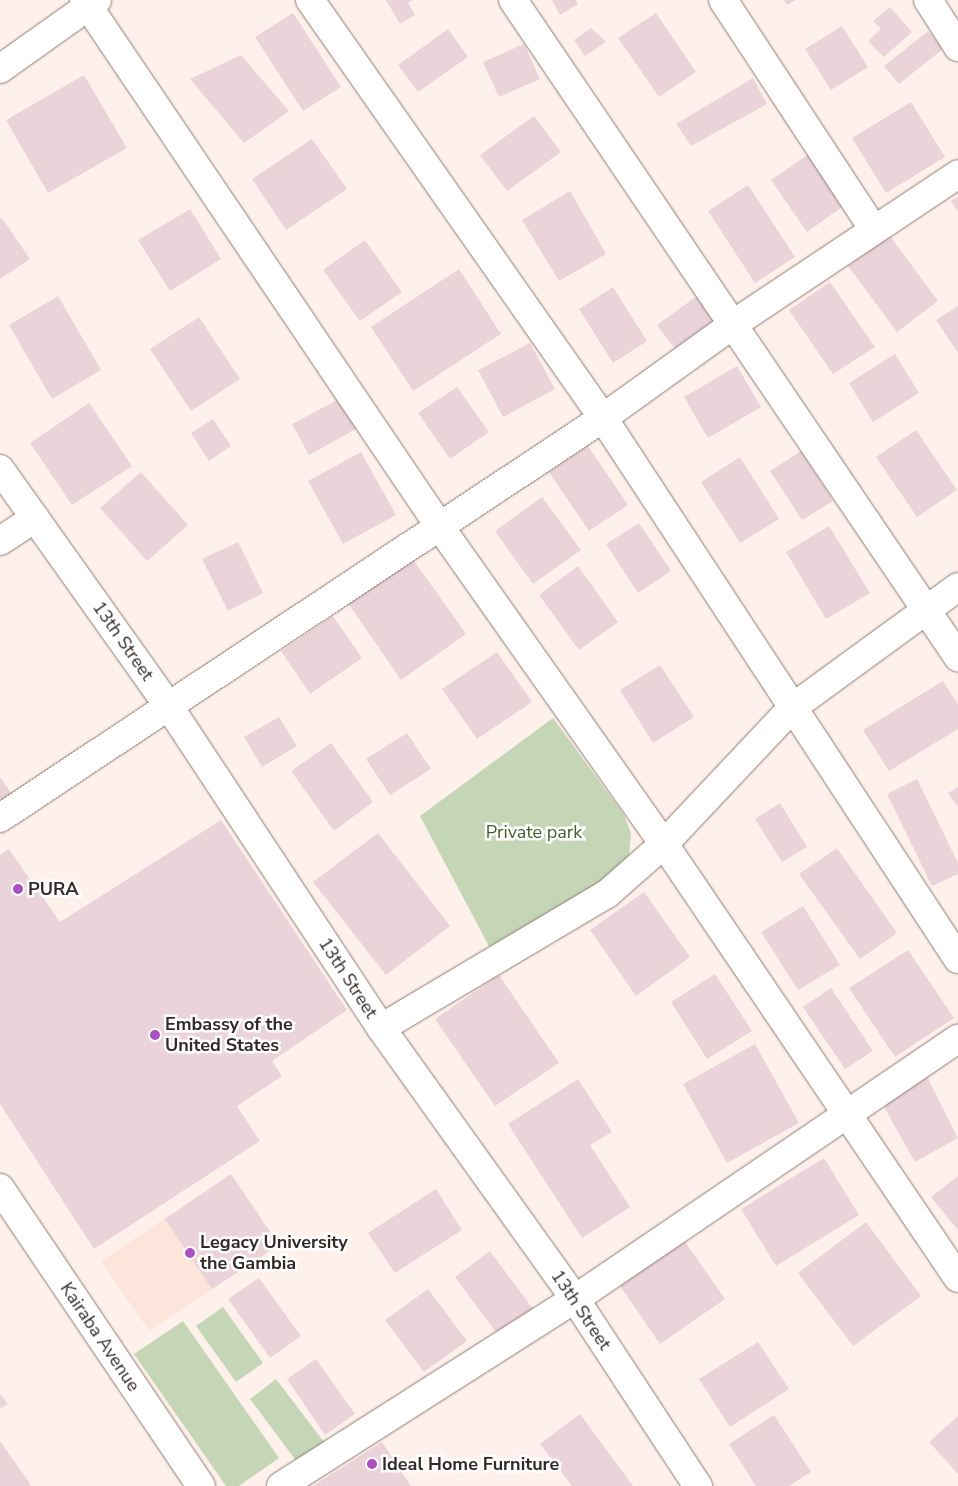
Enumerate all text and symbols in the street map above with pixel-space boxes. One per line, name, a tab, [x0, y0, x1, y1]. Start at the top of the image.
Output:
street label: 13th Street	[88, 597, 158, 685]
park label: Private park	[486, 821, 582, 843]
place label: PURA	[28, 878, 79, 900]
marker: PURA	[12, 883, 24, 895]
street label: 13th Street	[314, 934, 382, 1022]
place label: Embassy of the United States	[165, 1014, 293, 1056]
marker: Embassy of the United States	[149, 1029, 161, 1041]
place label: Legacy University the Gambia	[200, 1232, 348, 1274]
marker: Legacy University the Gambia	[184, 1247, 196, 1259]
street label: 13th Street	[546, 1266, 616, 1354]
street label: Kairaba Avenue	[56, 1278, 144, 1396]
place label: Ideal Home Furniture	[382, 1453, 559, 1475]
marker: Ideal Home Furniture	[366, 1458, 378, 1470]

